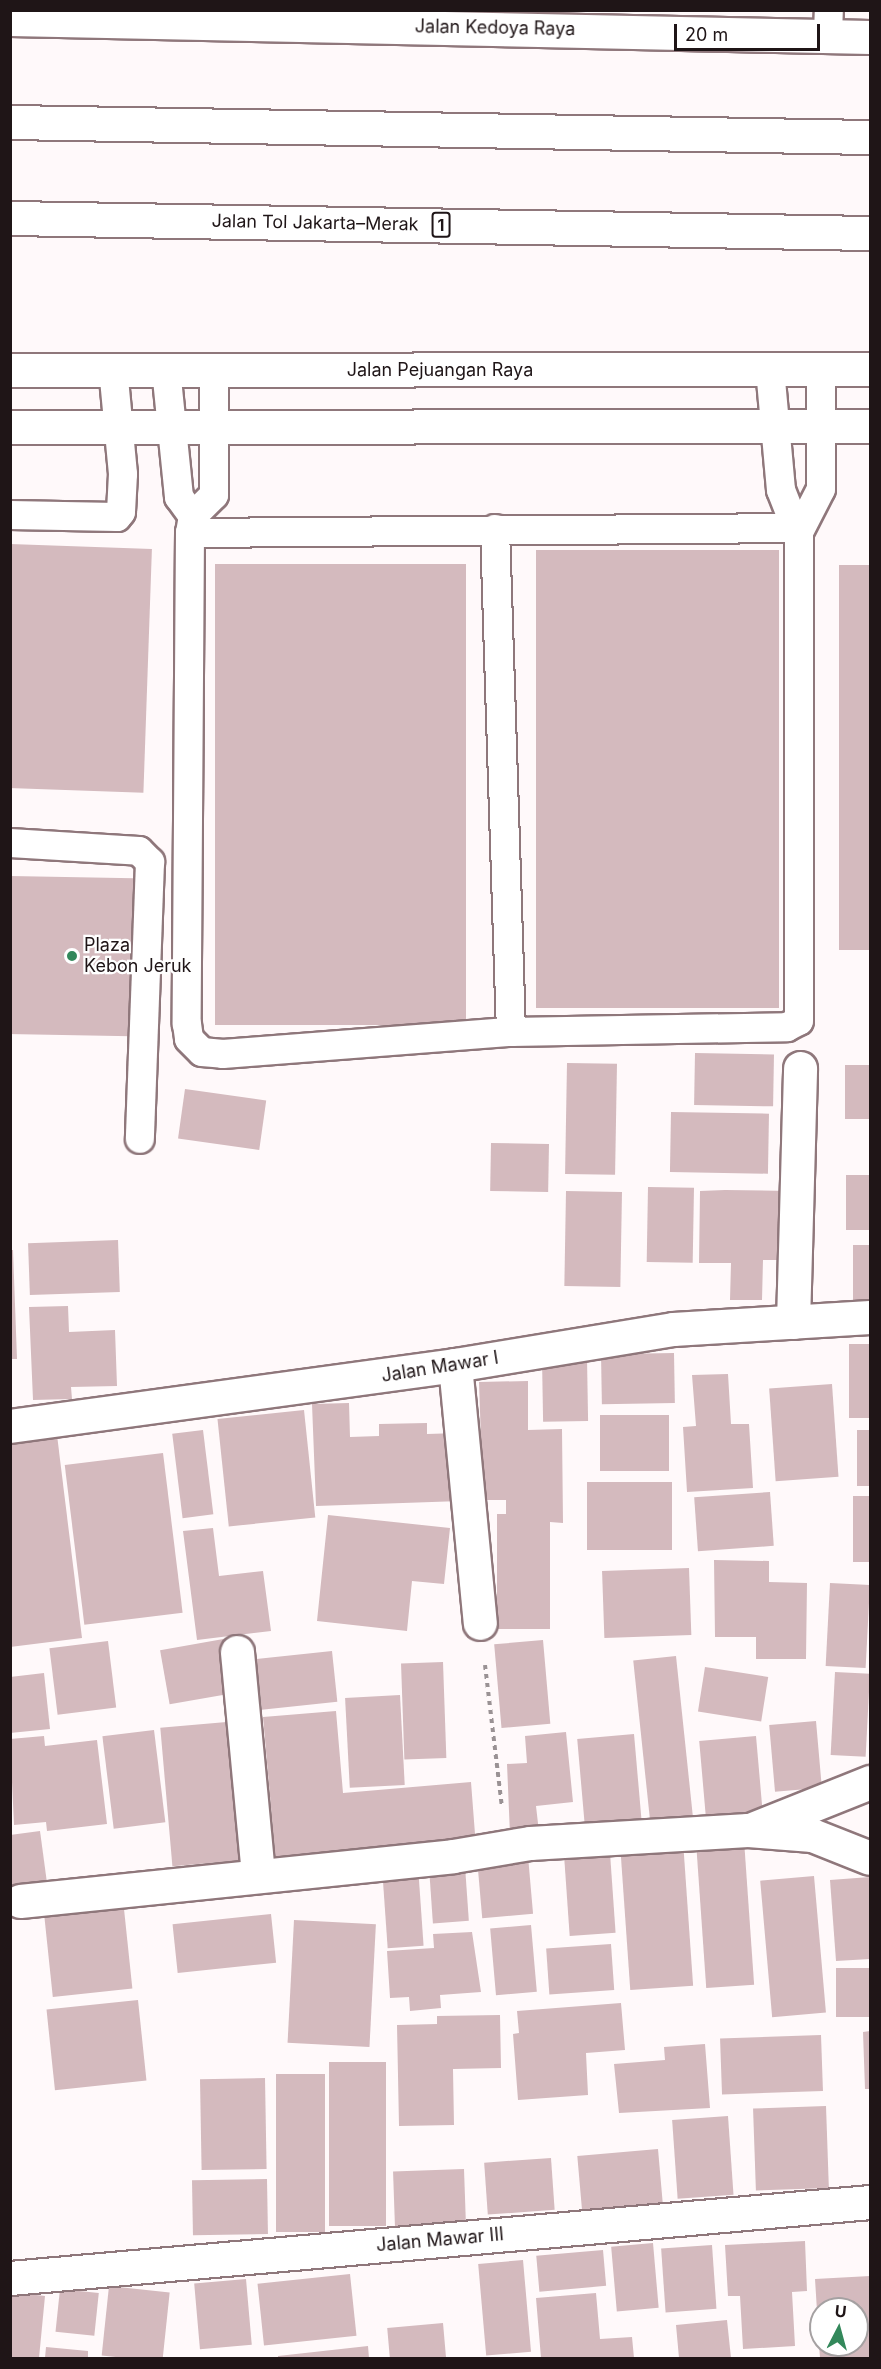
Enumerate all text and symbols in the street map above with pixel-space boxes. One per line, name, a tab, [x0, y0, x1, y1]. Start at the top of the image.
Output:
scale bar	[677, 12, 822, 50]
street label: Jalan Kedoya Raya	[415, 16, 575, 40]
text: 20 m	[685, 24, 728, 45]
street label: Jalan Tol Jakarta–Merak	[211, 210, 419, 236]
road number: 1	[430, 212, 452, 238]
street label: Jalan Pejuangan Raya	[347, 359, 533, 381]
place label: Plaza Kebon Jeruk	[84, 935, 191, 978]
marker: Plaza Kebon Jeruk	[65, 949, 79, 963]
street label: Jalan Mawar I	[380, 1347, 500, 1387]
street label: Jalan Mawar III	[375, 2224, 505, 2256]
north arrow	[809, 2297, 869, 2357]
text: U	[834, 2301, 848, 2322]

